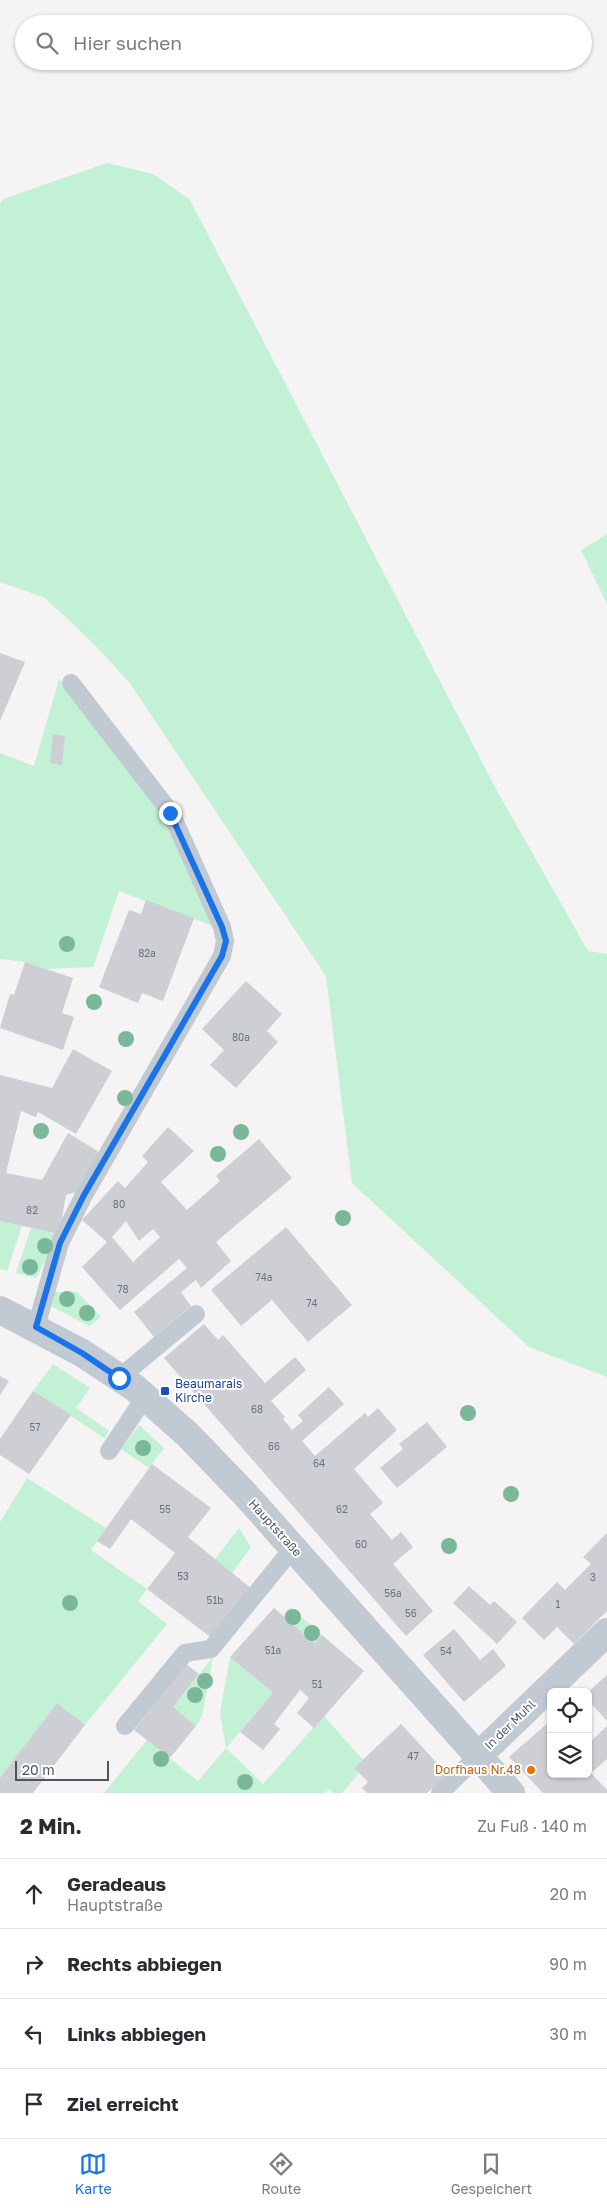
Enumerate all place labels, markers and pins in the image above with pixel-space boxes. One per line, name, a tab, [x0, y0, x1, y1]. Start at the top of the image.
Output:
place label: Beaumarais Kirche	[175, 1376, 242, 1405]
marker: Beaumarais Kirche	[159, 1385, 171, 1397]
place label: Dorfhaus Nr.48	[435, 1762, 521, 1777]
marker: Dorfhaus Nr.48	[525, 1764, 537, 1776]

